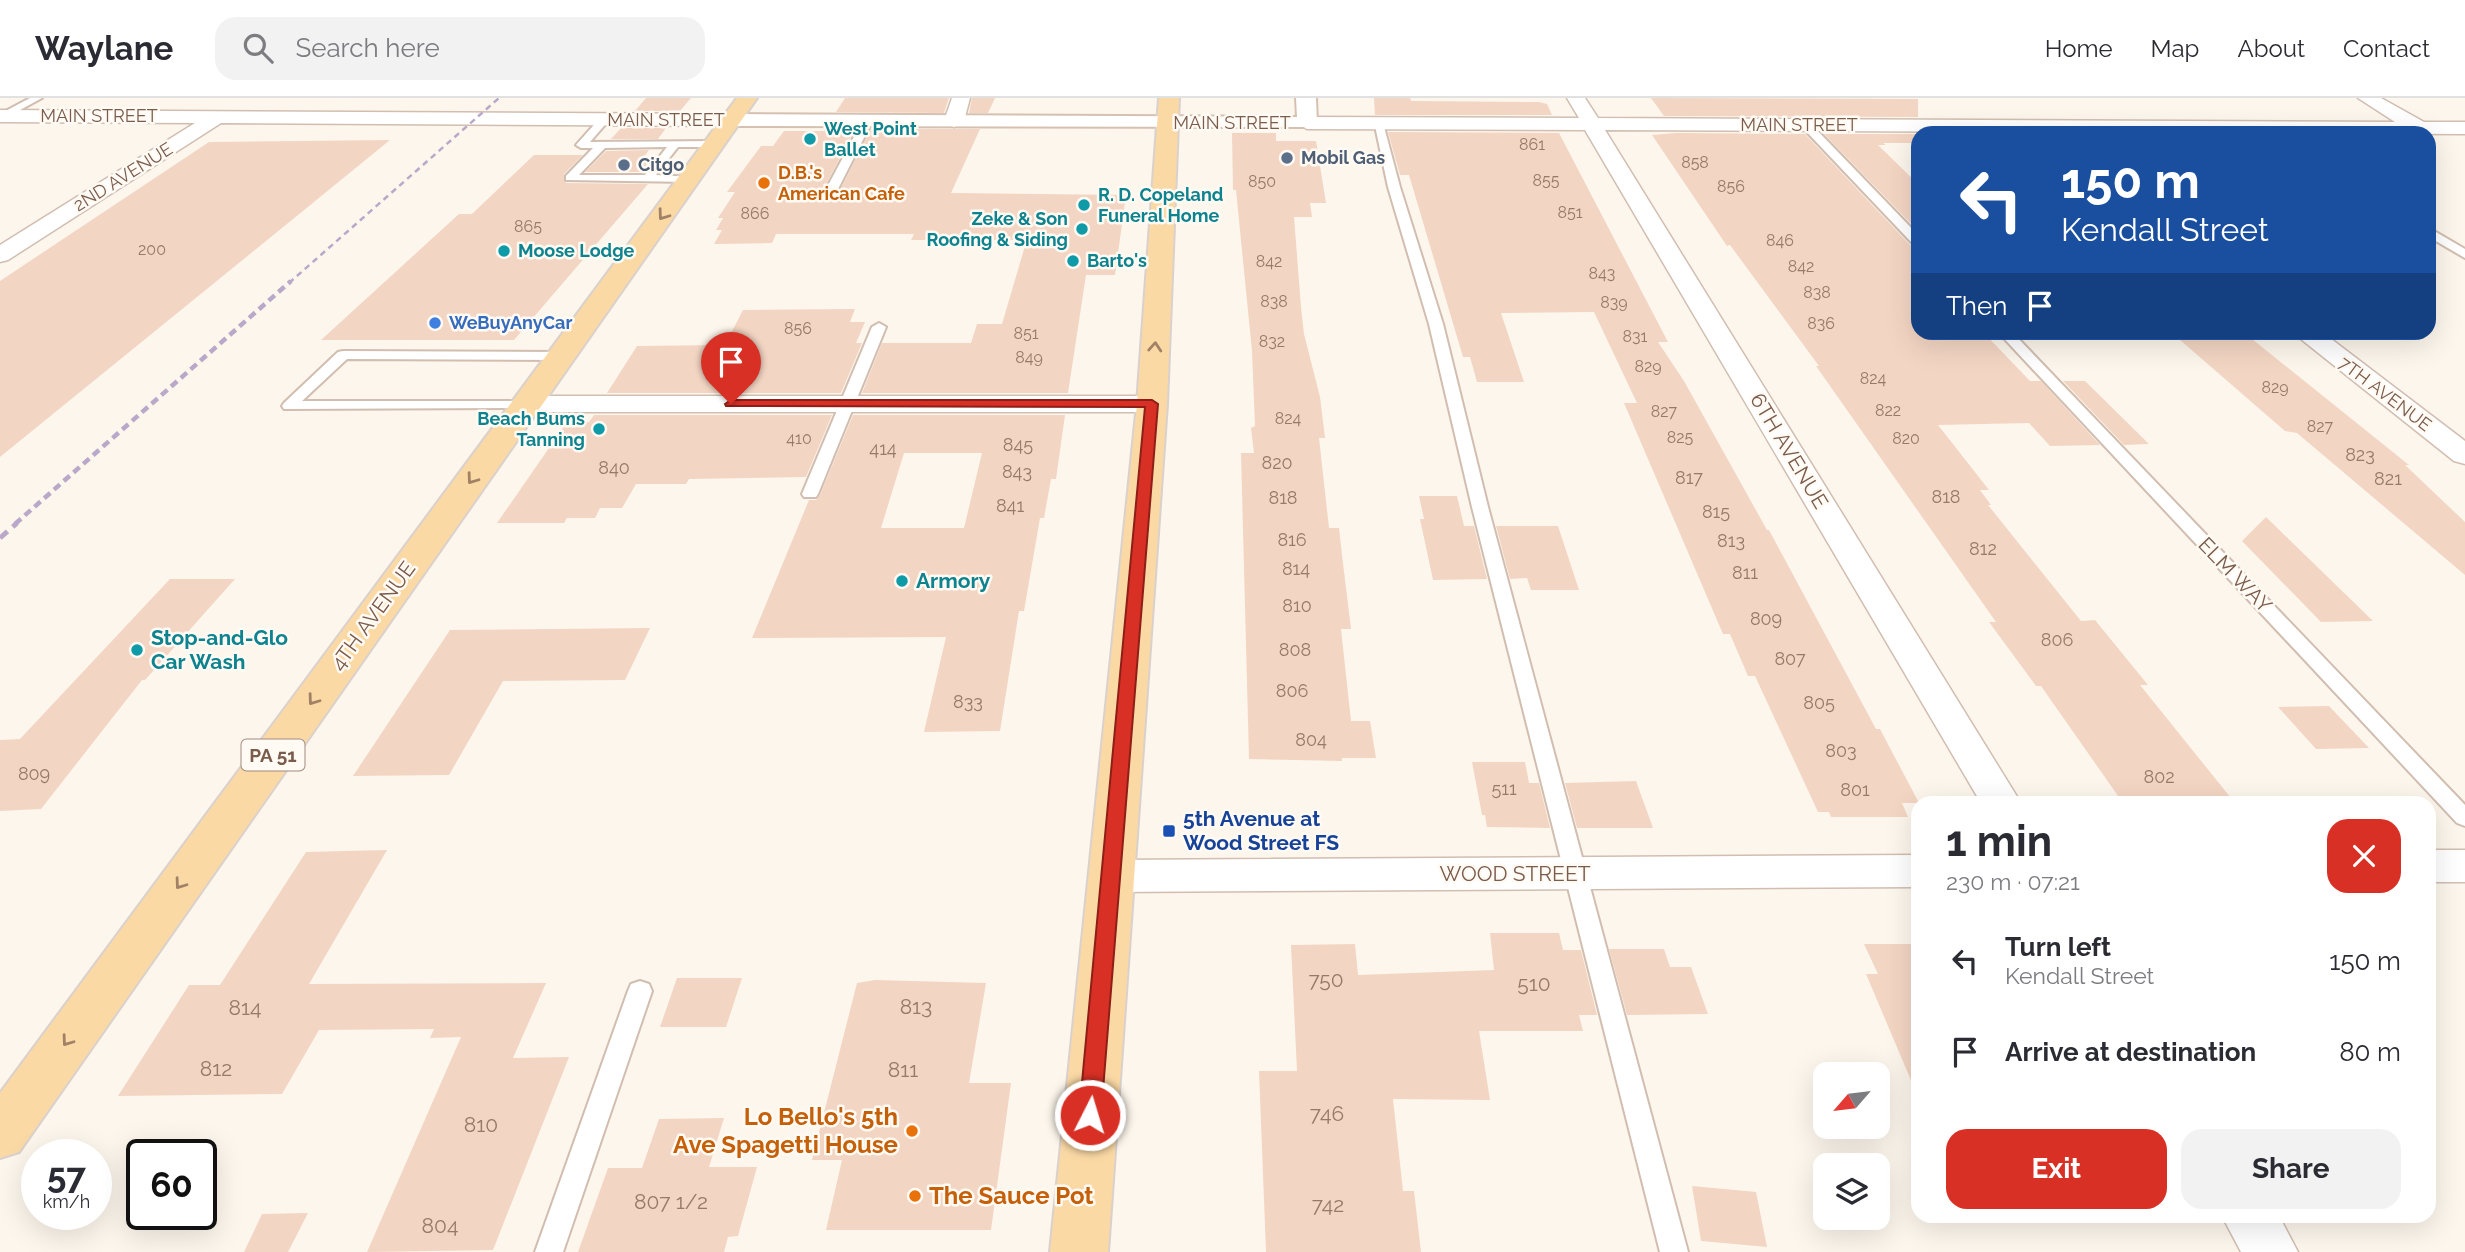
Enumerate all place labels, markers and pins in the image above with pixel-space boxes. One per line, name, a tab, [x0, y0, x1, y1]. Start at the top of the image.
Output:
place label: West Point Ballet	[824, 118, 917, 160]
marker: West Point Ballet	[802, 131, 818, 147]
place label: Mobil Gas	[1301, 147, 1385, 168]
marker: Mobil Gas	[1279, 150, 1295, 166]
place label: Citgo	[638, 154, 684, 175]
marker: Citgo	[616, 157, 632, 173]
place label: D.B.'s American Cafe	[778, 162, 905, 204]
marker: D.B.'s American Cafe	[756, 175, 772, 191]
place label: R. D. Copeland Funeral Home	[1098, 184, 1223, 226]
marker: R. D. Copeland Funeral Home	[1076, 197, 1092, 213]
place label: Zeke & Son Roofing & Siding	[927, 208, 1068, 250]
marker: Zeke & Son Roofing & Siding	[1074, 221, 1090, 237]
place label: Moose Lodge	[518, 240, 635, 261]
marker: Moose Lodge	[496, 243, 512, 259]
place label: Barto's	[1087, 250, 1147, 271]
marker: Barto's	[1065, 253, 1081, 269]
place label: WeBuyAnyCar	[449, 312, 572, 333]
marker: WeBuyAnyCar	[427, 315, 443, 331]
pin	[701, 332, 761, 404]
place label: Beach Bums Tanning	[477, 408, 585, 450]
marker: Beach Bums Tanning	[591, 421, 607, 437]
place label: Armory	[916, 568, 991, 593]
marker: Armory	[894, 573, 910, 589]
place label: Stop-and-Glo Car Wash	[151, 625, 288, 674]
marker: Stop-and-Glo Car Wash	[129, 642, 145, 658]
place label: 5th Avenue at Wood Street FS	[1183, 806, 1339, 855]
marker: 5th Avenue at Wood Street FS	[1161, 823, 1177, 839]
place label: Lo Bello's 5th Ave Spagetti House	[673, 1102, 898, 1159]
marker: Lo Bello's 5th Ave Spagetti House	[904, 1123, 920, 1139]
place label: The Sauce Pot	[929, 1181, 1094, 1210]
marker: The Sauce Pot	[907, 1188, 923, 1204]

